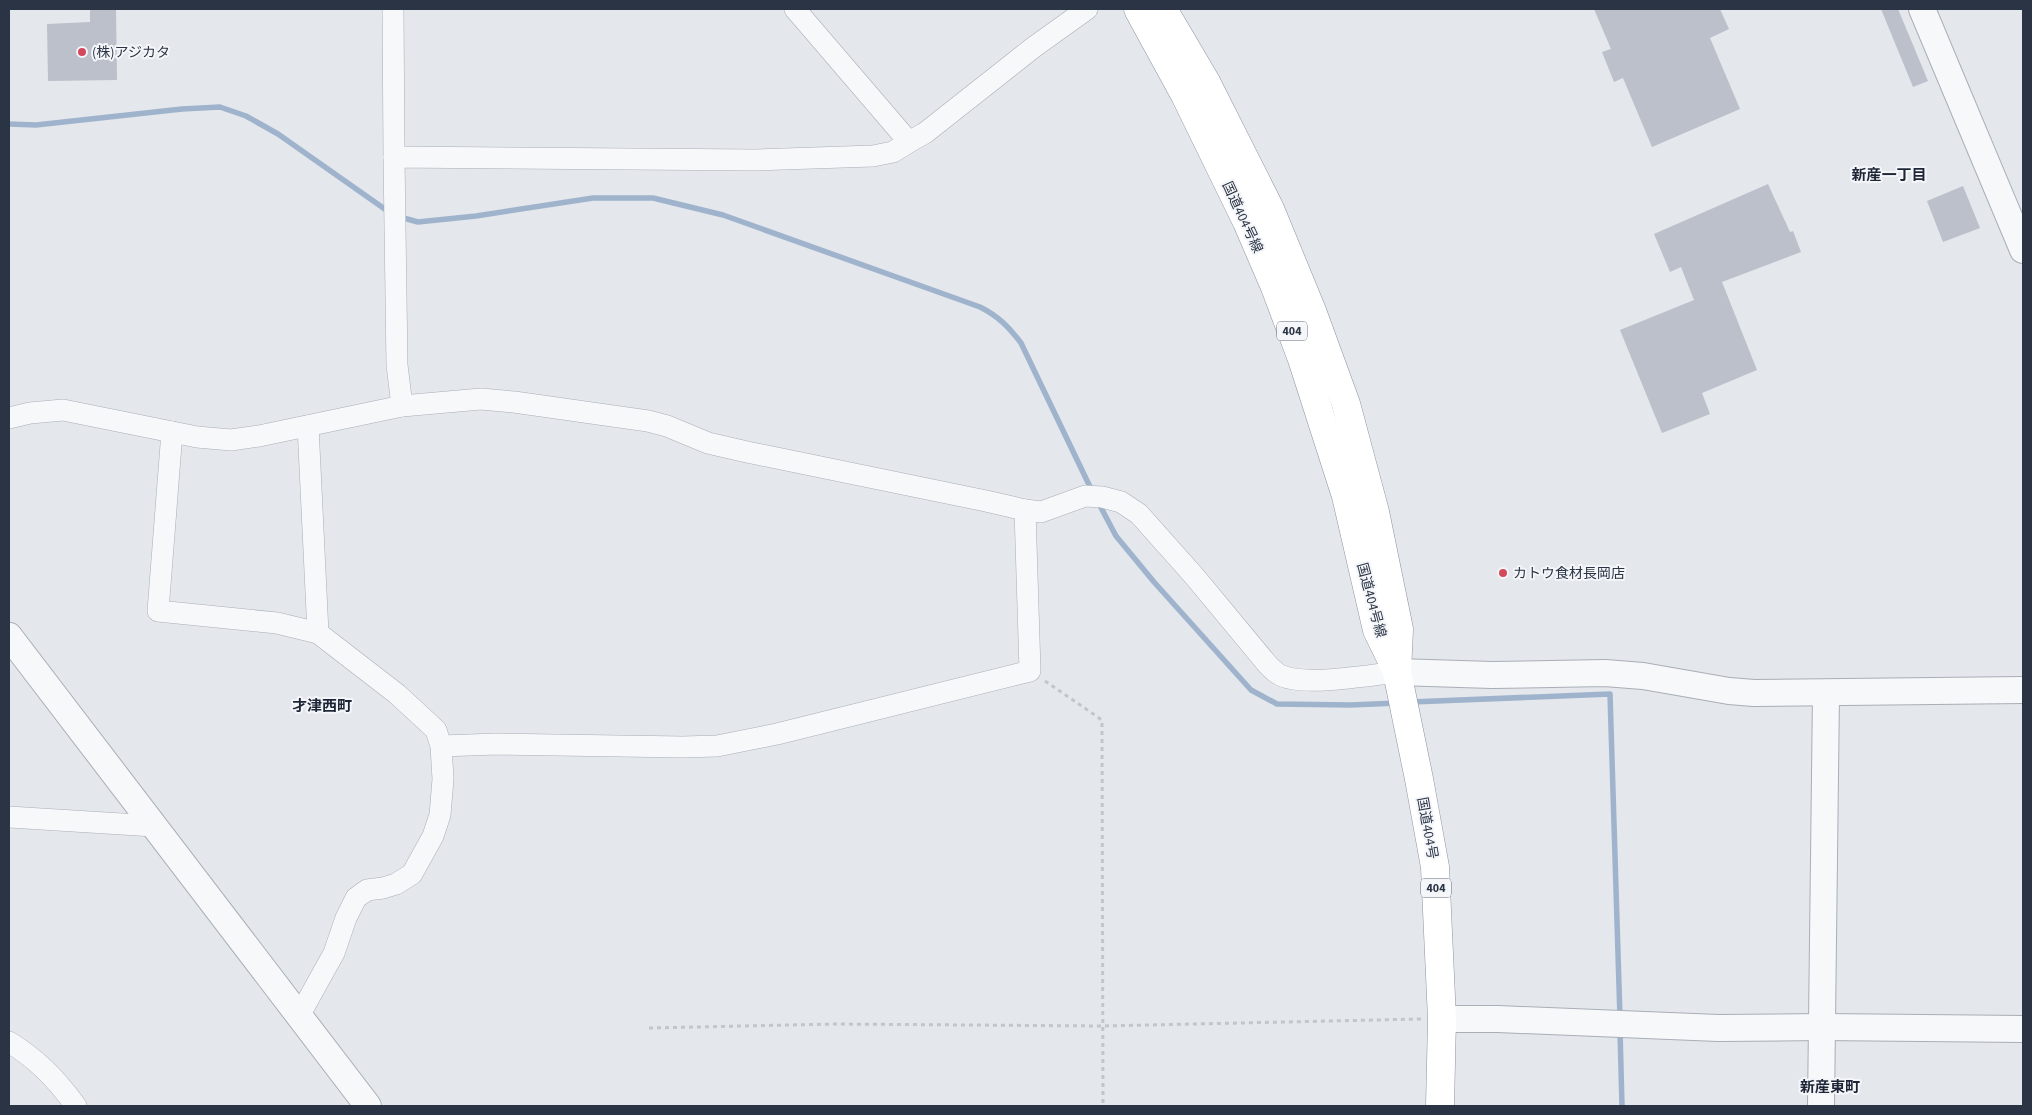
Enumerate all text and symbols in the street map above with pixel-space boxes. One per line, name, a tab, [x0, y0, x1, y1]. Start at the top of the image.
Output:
place label: (株)アジカタ	[92, 43, 170, 63]
marker: (株)アジカタ	[76, 46, 88, 58]
district label: 新産一丁目	[1851, 165, 1927, 186]
street label: 国道404号線	[1217, 178, 1267, 256]
road number: 404	[1277, 322, 1307, 341]
street label: 国道404号線	[1351, 561, 1391, 640]
place label: カトウ食材長岡店	[1513, 564, 1625, 584]
marker: カトウ食材長岡店	[1497, 567, 1509, 579]
district label: 才津西町	[292, 696, 352, 717]
street label: 国道404号	[1412, 795, 1442, 861]
road number: 404	[1421, 878, 1451, 898]
district label: 新産東町	[1800, 1077, 1860, 1098]

